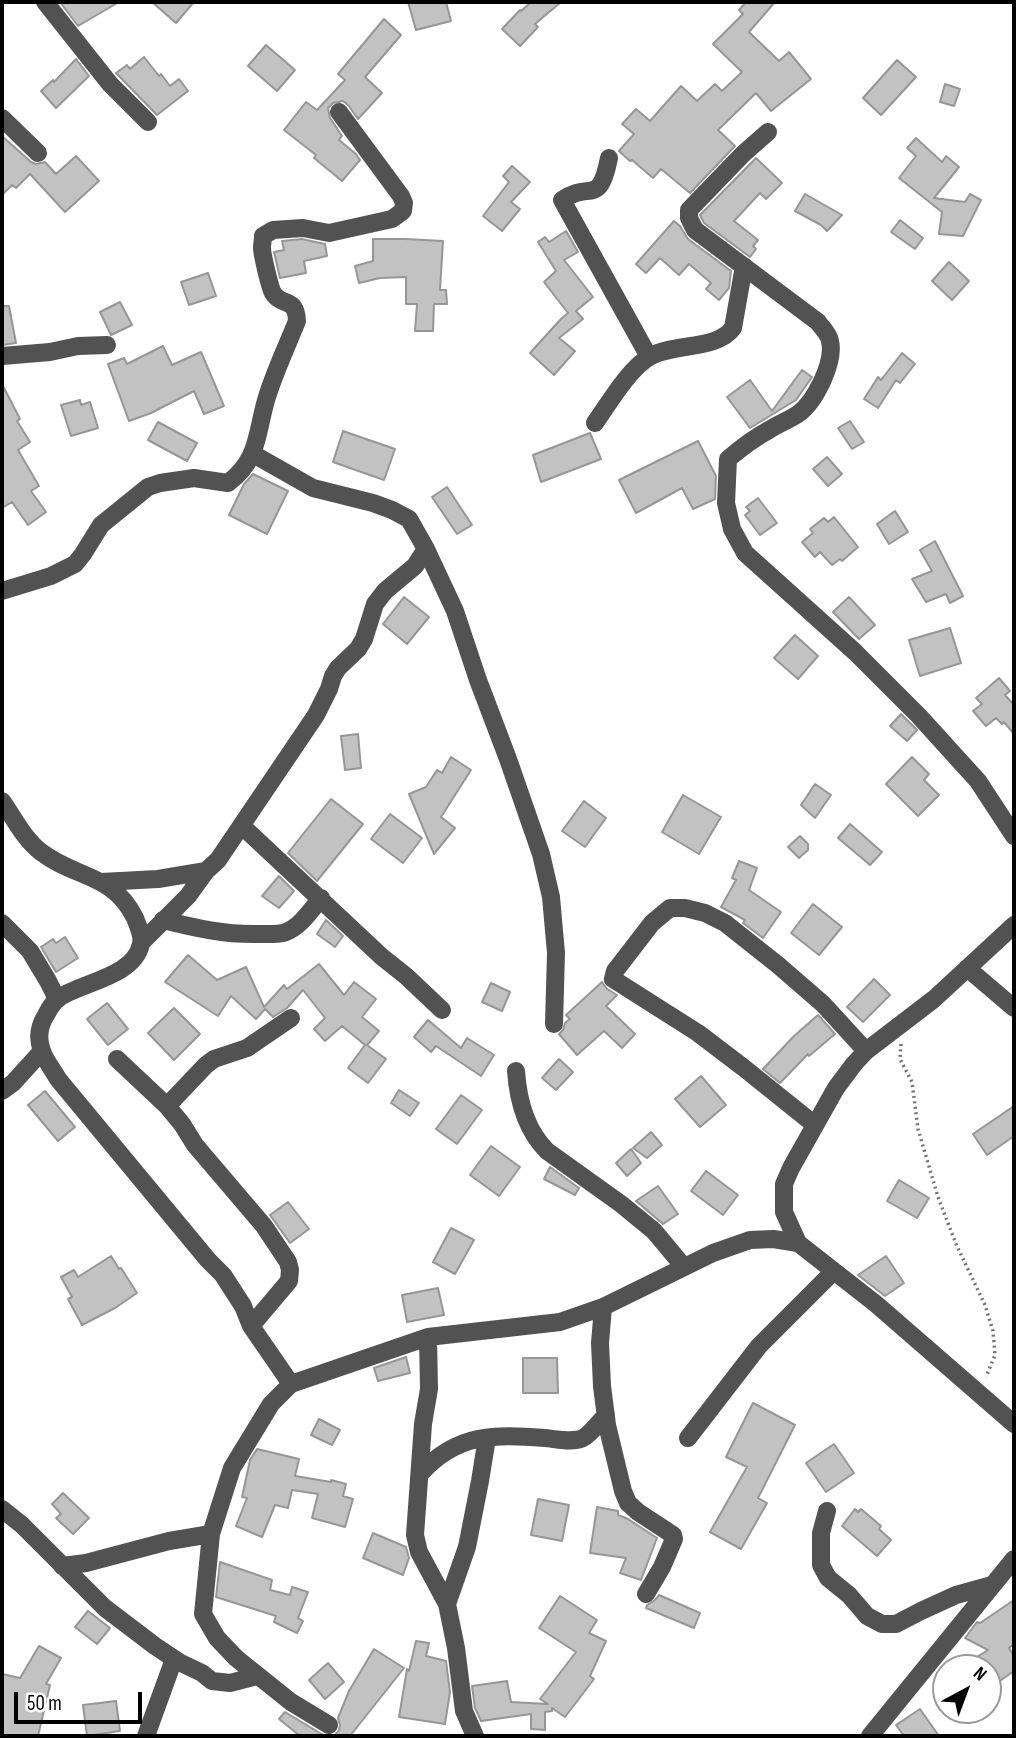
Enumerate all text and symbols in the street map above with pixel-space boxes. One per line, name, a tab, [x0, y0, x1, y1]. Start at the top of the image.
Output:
north arrow	[932, 1654, 1002, 1724]
text: N	[968, 1662, 991, 1686]
scale bar	[18, 1678, 145, 1722]
text: 50 m	[27, 1691, 62, 1716]

